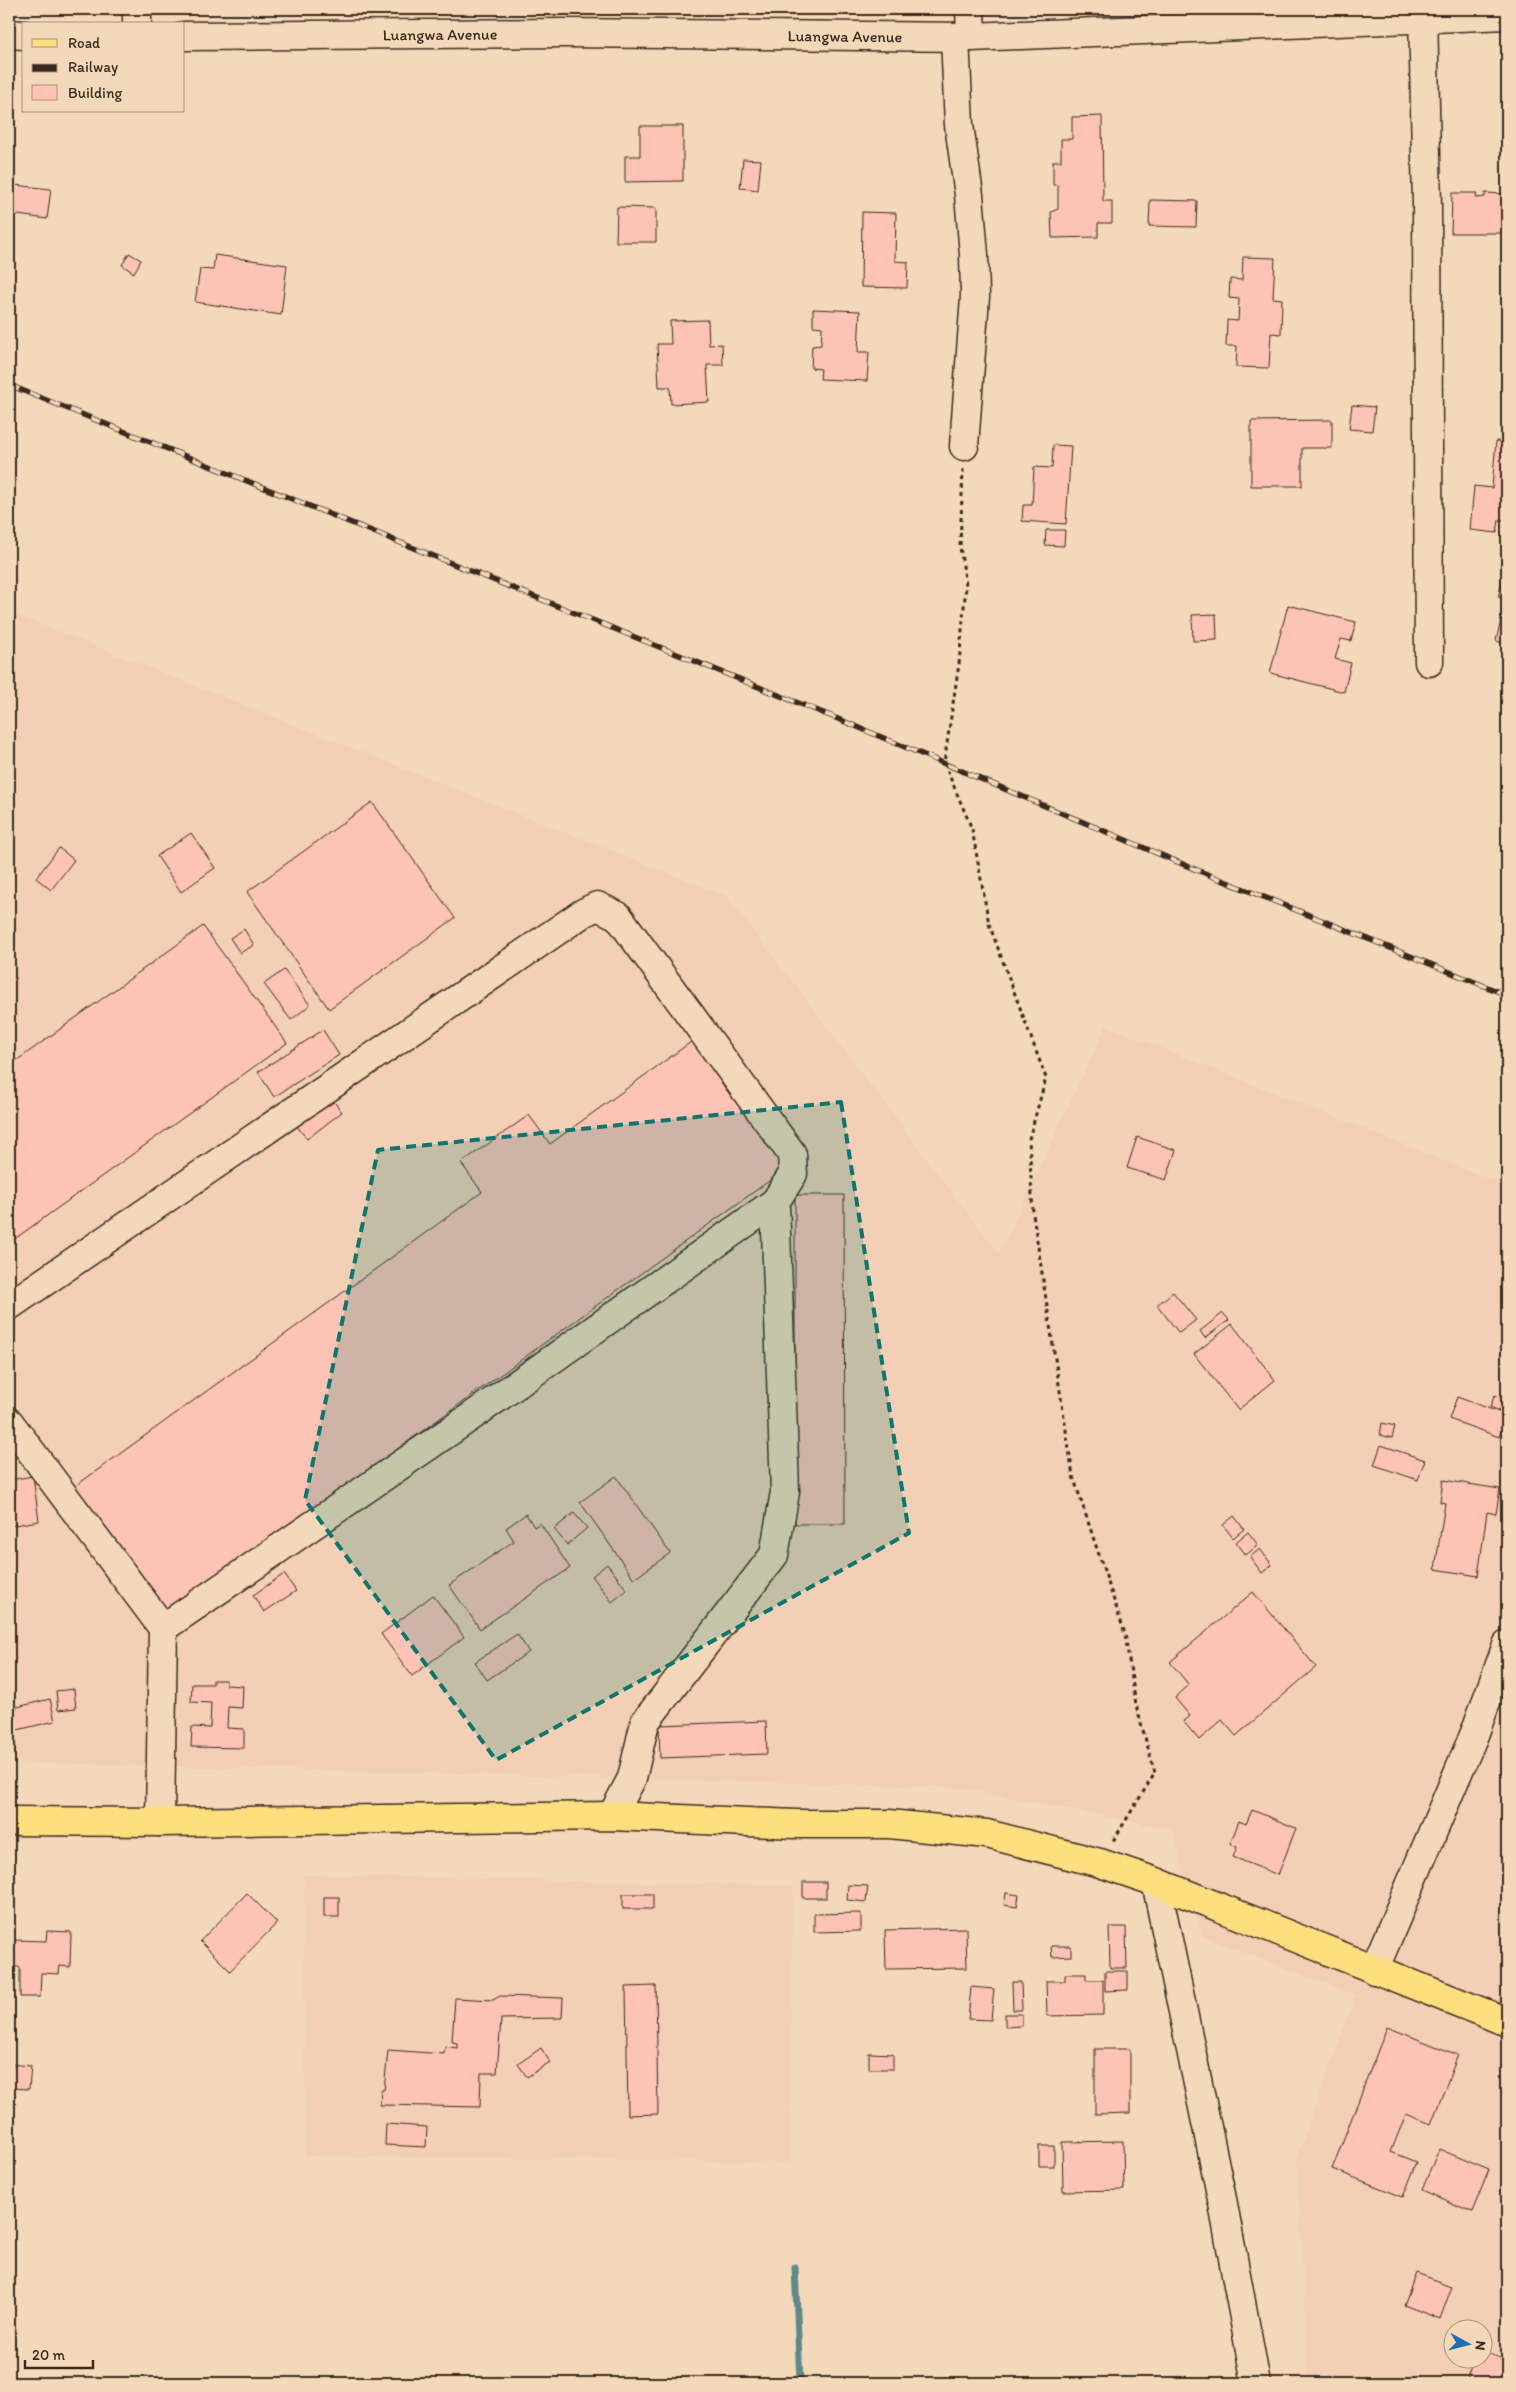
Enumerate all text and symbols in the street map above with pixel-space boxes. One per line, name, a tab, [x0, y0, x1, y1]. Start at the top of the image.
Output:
legend	[22, 22, 185, 112]
street label: Luangwa Avenue	[383, 25, 498, 44]
street label: Luangwa Avenue	[787, 26, 903, 46]
text: Road	[68, 34, 101, 52]
text: Railway	[68, 58, 118, 76]
text: Building	[68, 84, 122, 102]
north arrow	[1444, 2320, 1494, 2370]
scale bar	[25, 2337, 92, 2369]
text: N	[1471, 2340, 1489, 2351]
text: 20 m	[32, 2346, 66, 2364]

